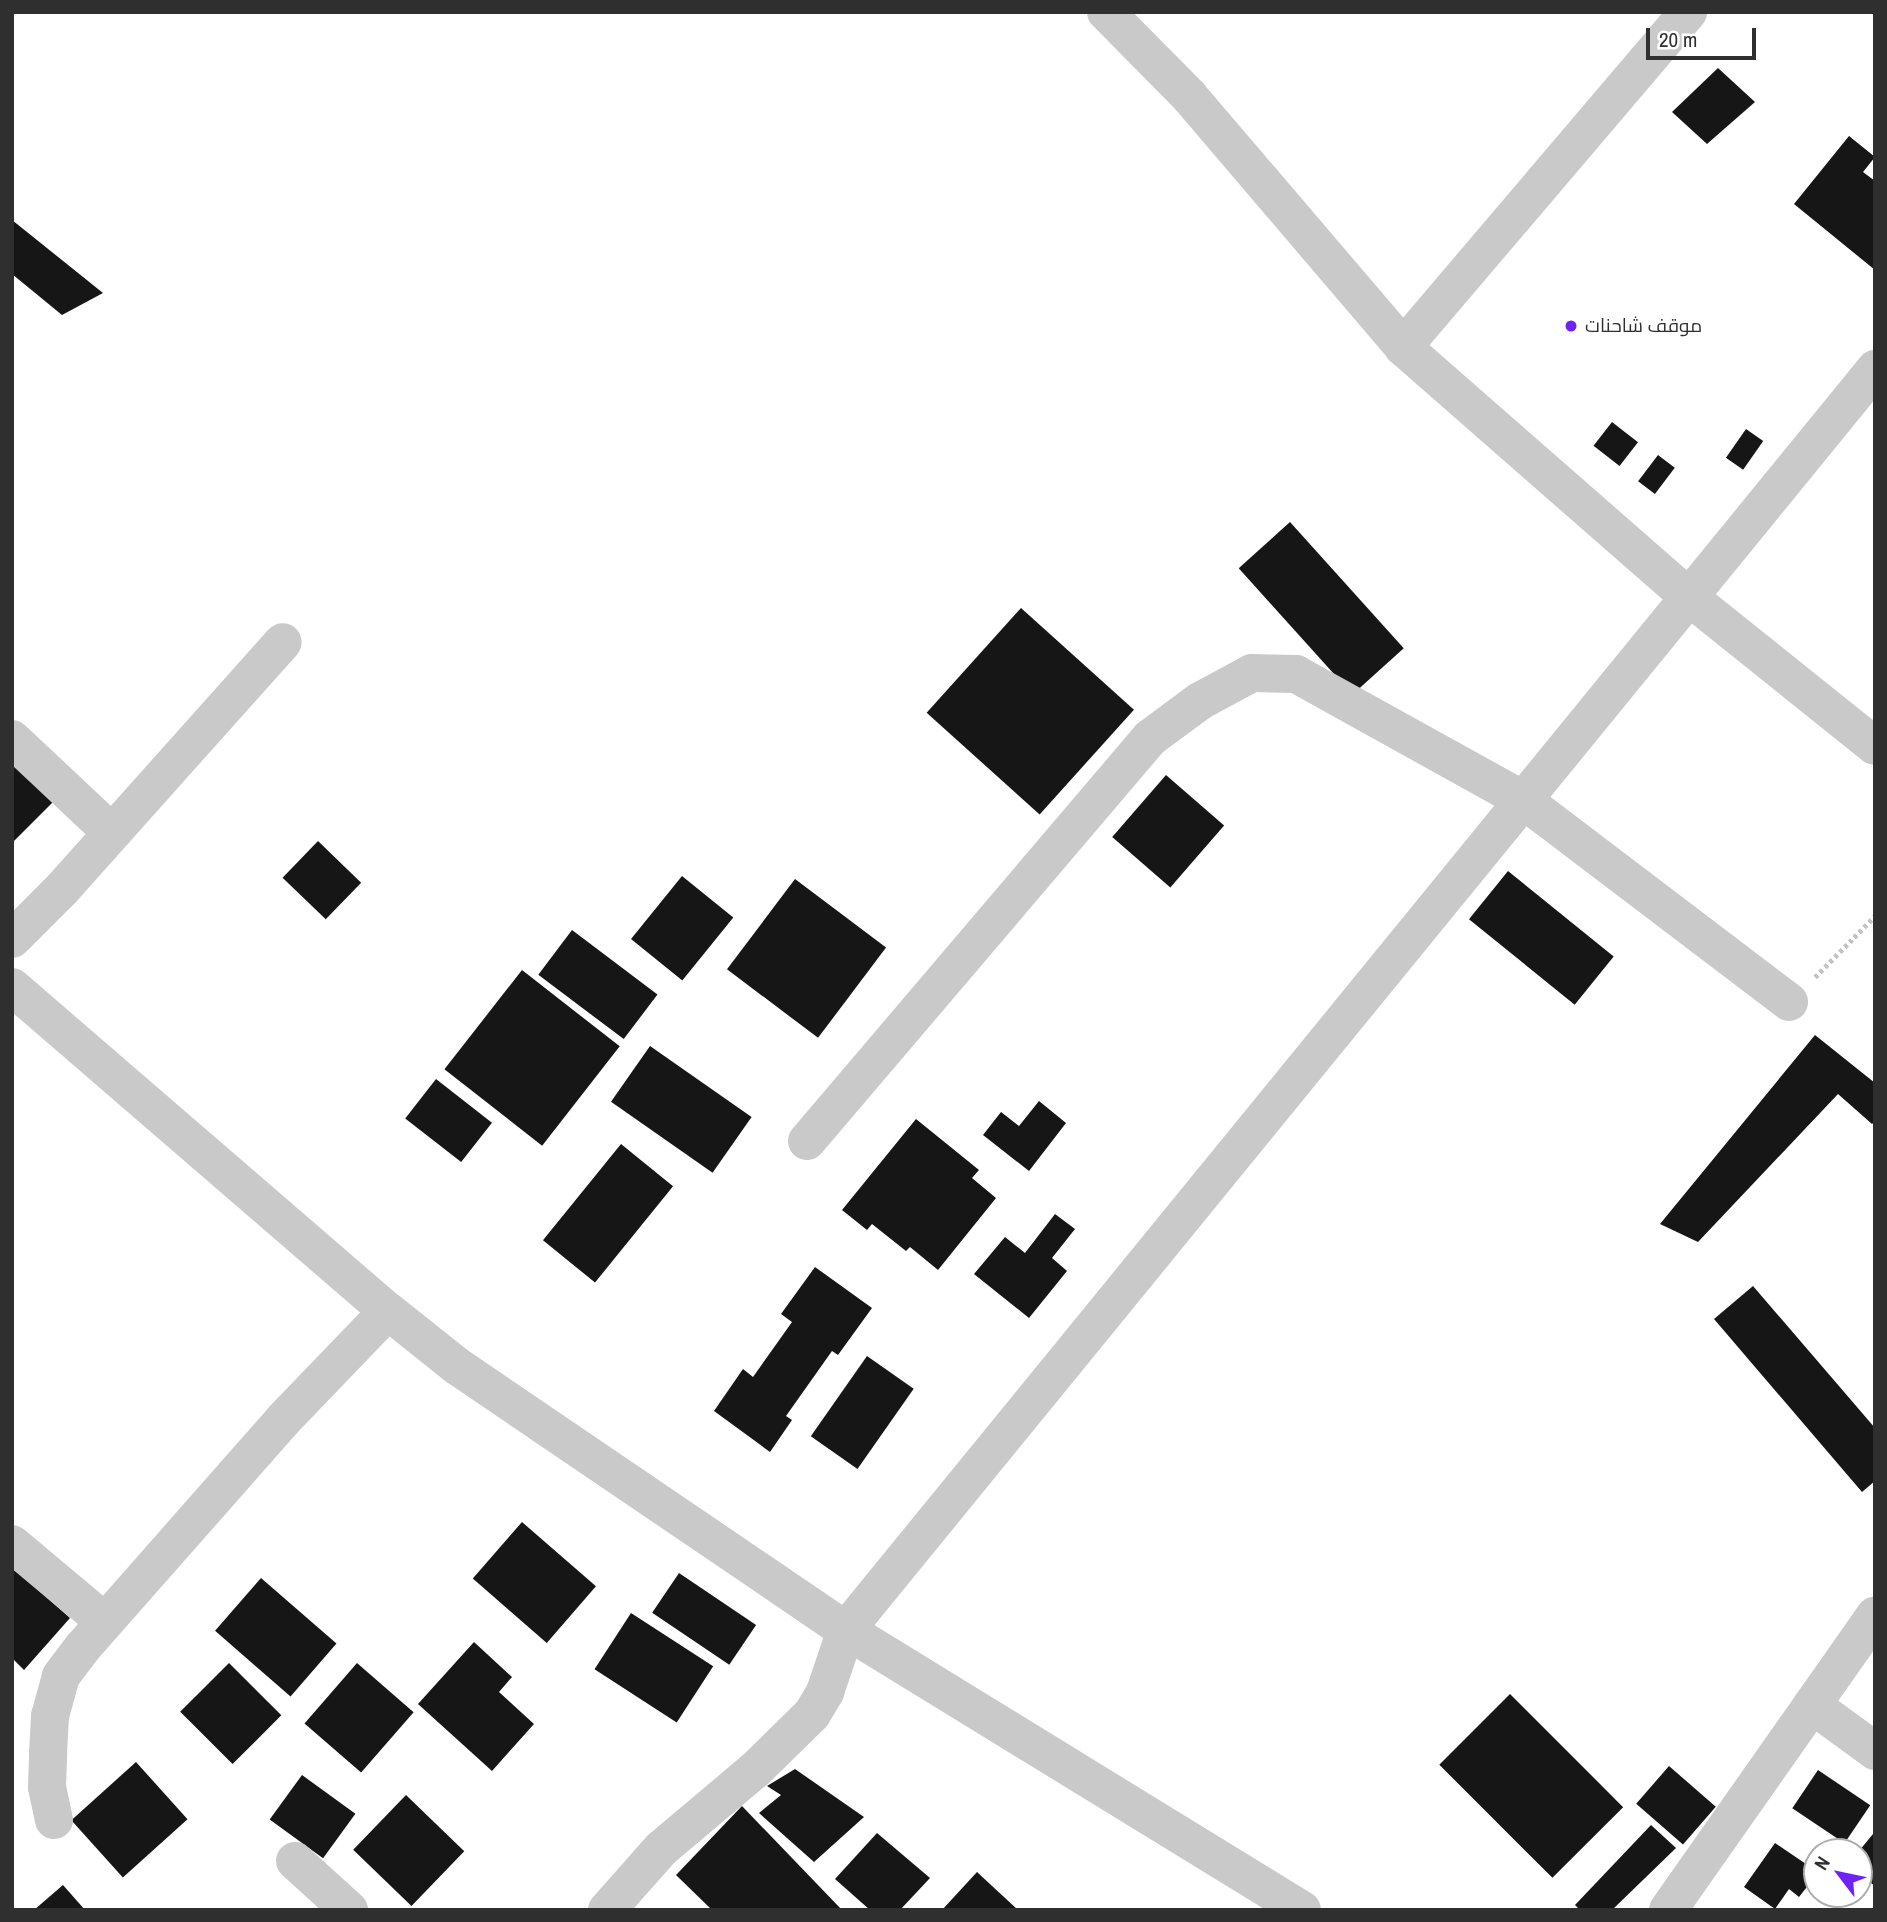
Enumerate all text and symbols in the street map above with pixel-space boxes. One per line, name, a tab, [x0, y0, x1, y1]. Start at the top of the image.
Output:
scale bar	[1649, 14, 1759, 58]
text: 20 m	[1659, 25, 1697, 54]
place label: موقف شاحنات	[1585, 315, 1702, 337]
marker: موقف شاحنات	[1563, 318, 1579, 334]
north arrow	[1803, 1838, 1873, 1908]
text: N	[1808, 1851, 1836, 1875]

